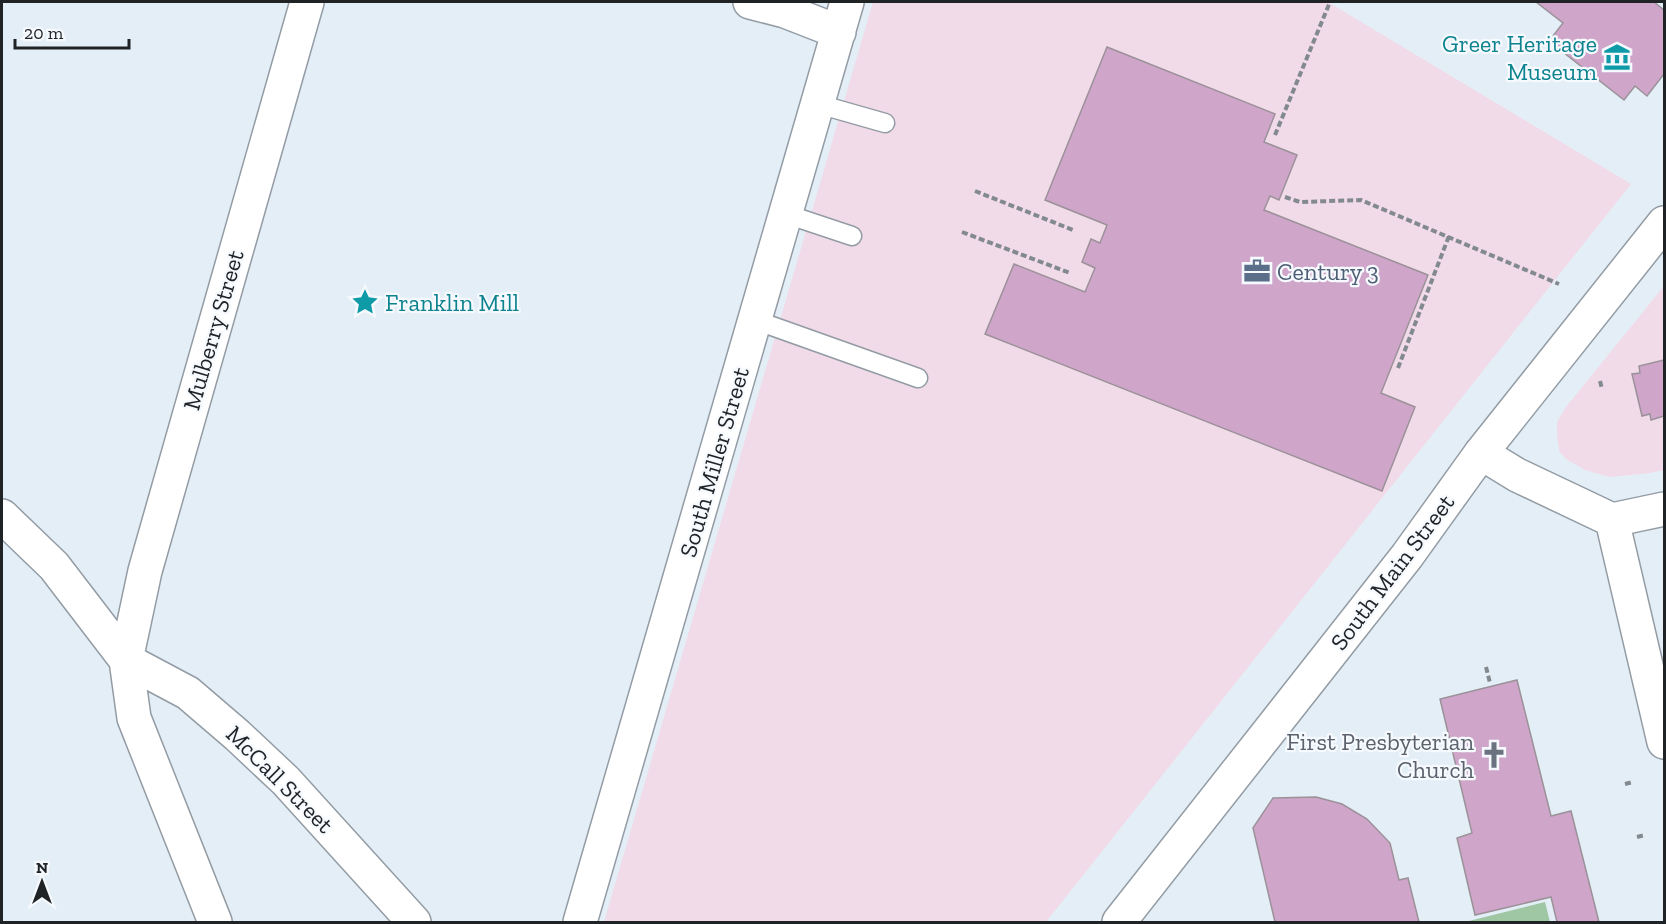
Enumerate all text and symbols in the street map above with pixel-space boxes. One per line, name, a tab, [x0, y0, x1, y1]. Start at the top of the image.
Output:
scale bar	[15, 12, 129, 50]
text: 20 m	[24, 22, 64, 44]
place label: Greer Heritage Museum	[1442, 29, 1597, 86]
museum icon: Greer Heritage Museum	[1602, 42, 1632, 72]
street label: Mulberry Street	[176, 247, 250, 413]
office icon: Century 3	[1242, 256, 1272, 286]
place label: Century 3	[1277, 257, 1379, 286]
place icon: Franklin Mill	[350, 287, 380, 317]
place label: Franklin Mill	[385, 288, 519, 317]
street label: South Miller Street	[673, 364, 755, 560]
street label: South Main Street	[1324, 488, 1460, 656]
street label: McCall Street	[220, 719, 340, 839]
place label: First Presbyterian Church	[1286, 727, 1475, 784]
church icon: First Presbyterian Church	[1479, 740, 1509, 770]
north arrow	[12, 852, 72, 912]
text: N	[36, 858, 48, 877]

